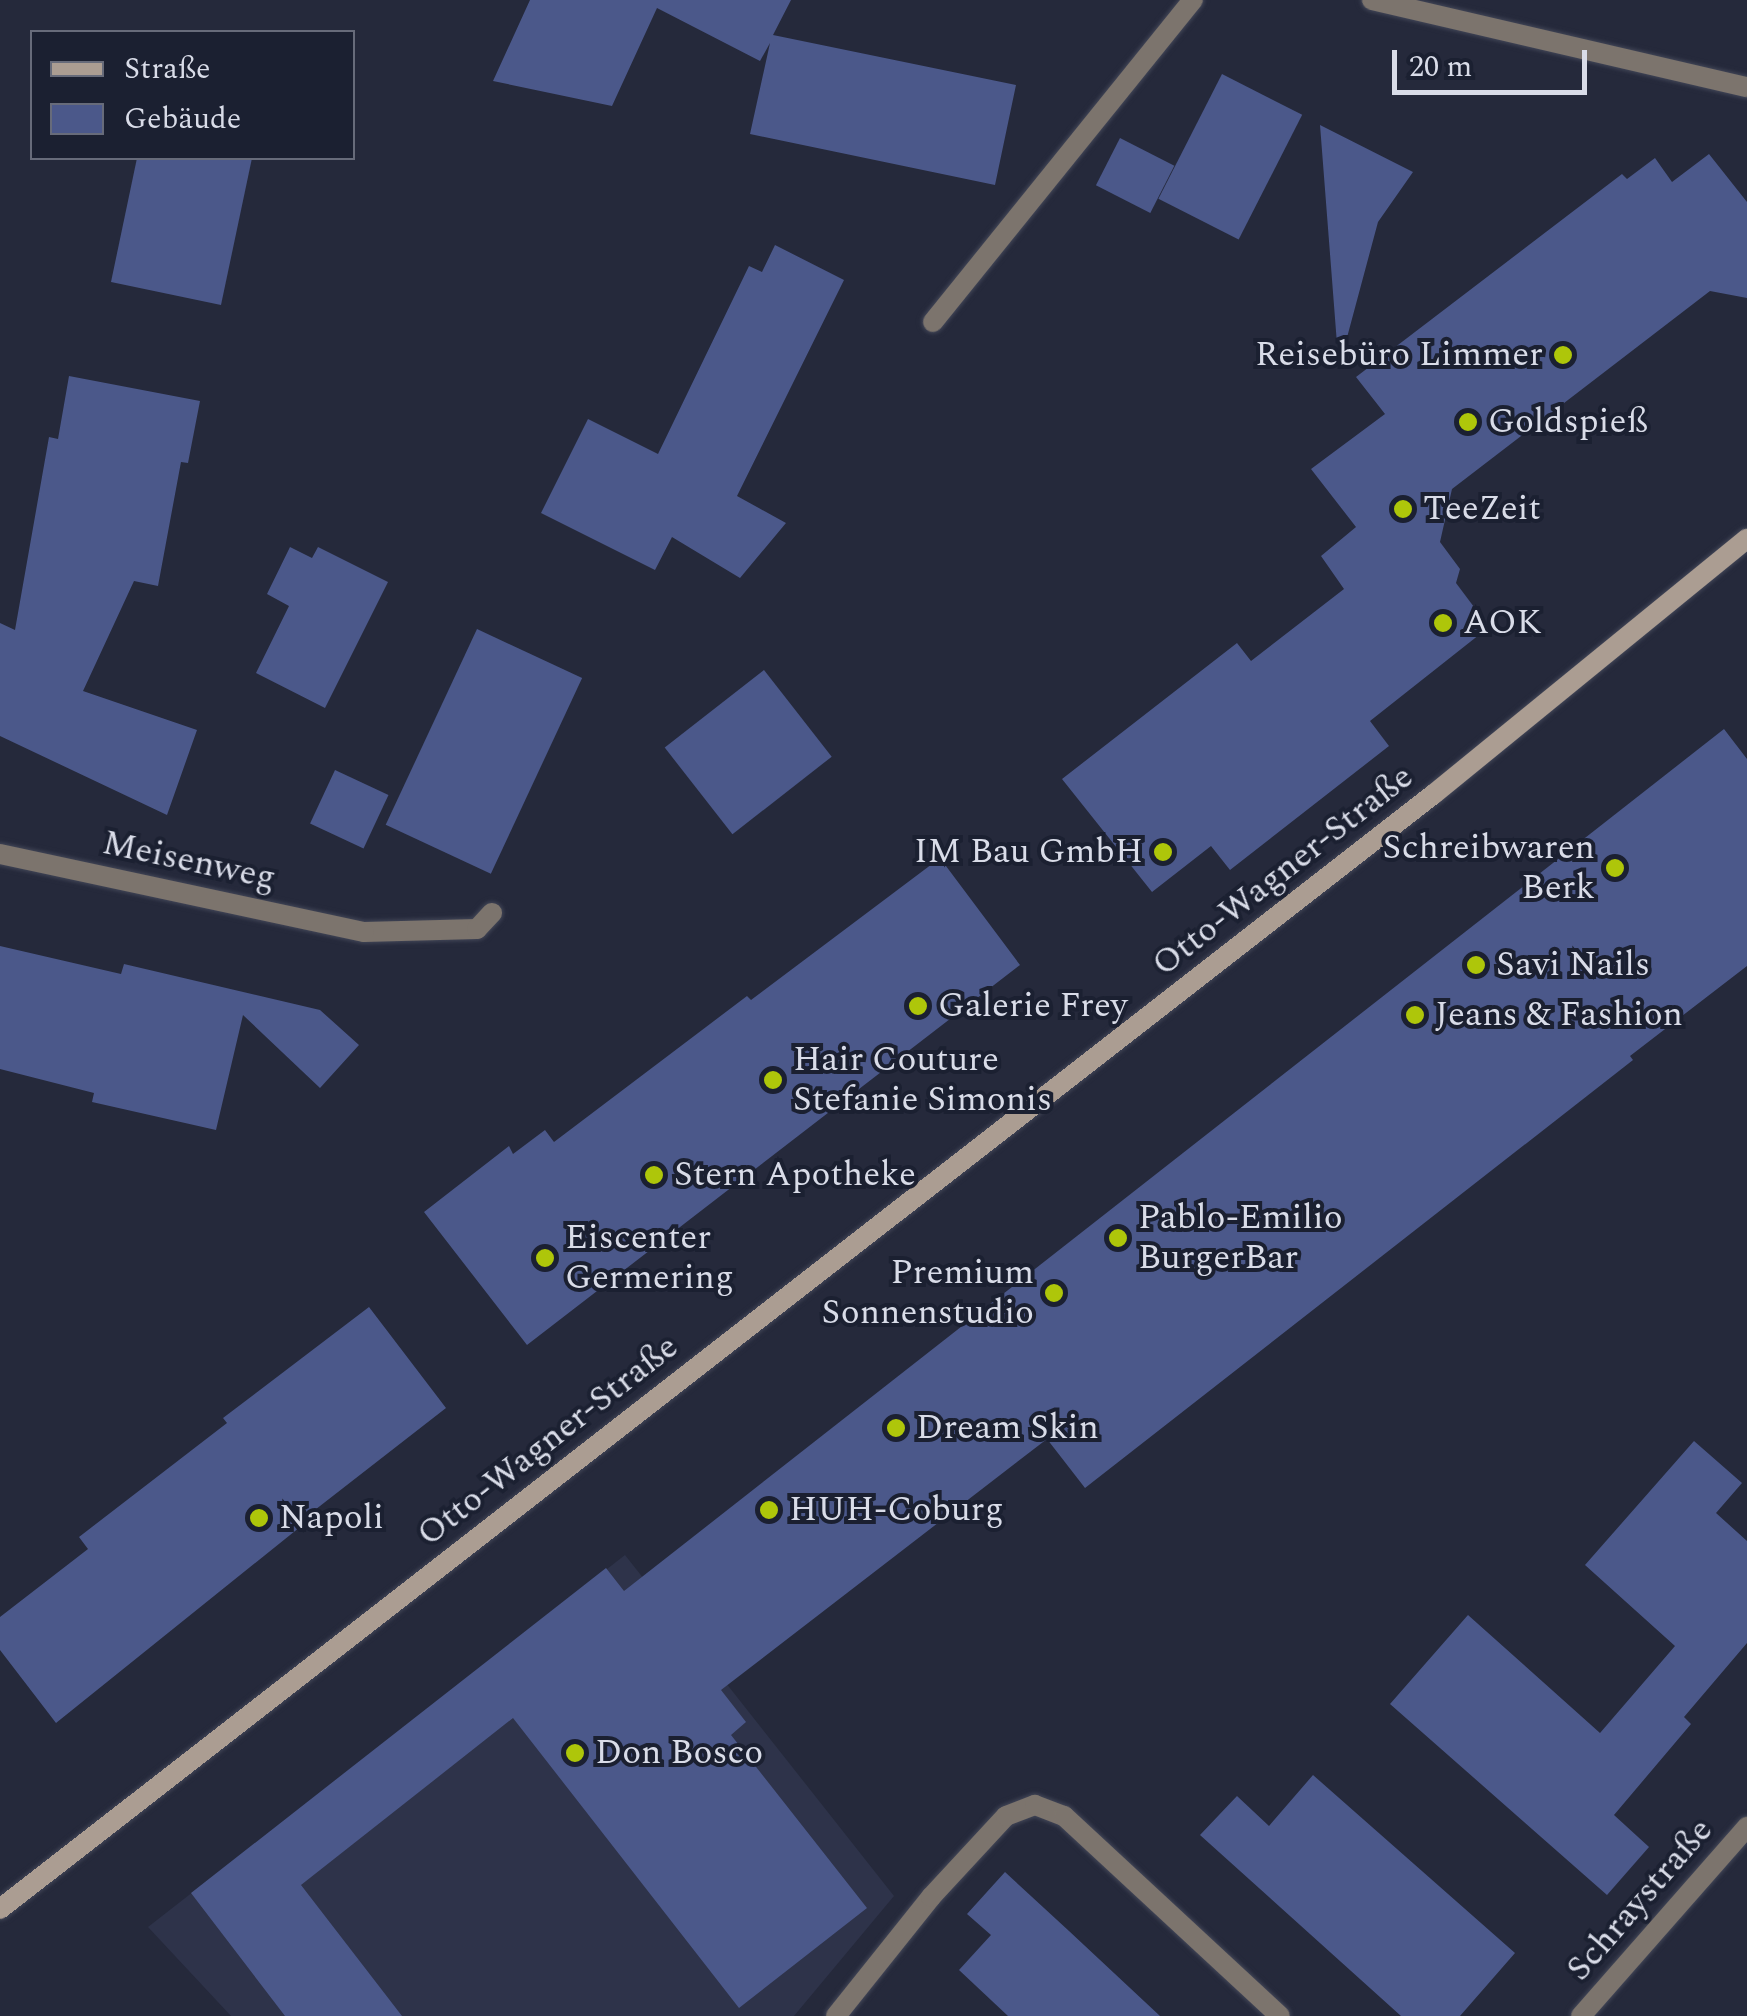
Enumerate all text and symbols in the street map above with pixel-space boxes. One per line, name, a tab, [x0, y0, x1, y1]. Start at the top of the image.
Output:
legend	[30, 30, 355, 160]
scale bar	[1397, 30, 1592, 92]
text: 20 m	[1409, 44, 1472, 90]
text: Straße	[124, 46, 211, 92]
text: Gebäude	[124, 96, 241, 142]
place label: Reisebüro Limmer	[1255, 334, 1543, 376]
marker: Reisebüro Limmer	[1552, 344, 1574, 366]
place label: Goldspieß	[1488, 401, 1648, 443]
marker: Goldspieß	[1457, 411, 1479, 433]
place label: TeeZeit	[1423, 488, 1541, 530]
marker: TeeZeit	[1392, 498, 1414, 520]
place label: AOK	[1463, 602, 1542, 644]
marker: AOK	[1432, 612, 1454, 634]
street label: Otto-Wagner-Straße	[1144, 756, 1422, 986]
street label: Meisenweg	[99, 822, 279, 900]
place label: Schreibwaren Berk	[1383, 827, 1595, 909]
place label: IM Bau GmbH	[914, 831, 1143, 873]
marker: IM Bau GmbH	[1152, 841, 1174, 863]
marker: Schreibwaren Berk	[1604, 857, 1626, 879]
place label: Savi Nails	[1496, 944, 1650, 986]
marker: Savi Nails	[1465, 954, 1487, 976]
place label: Galerie Frey	[938, 985, 1128, 1027]
place label: Jeans & Fashion	[1435, 994, 1683, 1036]
marker: Galerie Frey	[907, 995, 929, 1017]
marker: Jeans & Fashion	[1404, 1004, 1426, 1026]
place label: Hair Couture Stefanie Simonis	[793, 1039, 1052, 1121]
marker: Hair Couture Stefanie Simonis	[762, 1069, 784, 1091]
place label: Stern Apotheke	[674, 1154, 916, 1196]
marker: Stern Apotheke	[643, 1164, 665, 1186]
place label: Pablo-Emilio BurgerBar	[1138, 1197, 1343, 1279]
place label: Eiscenter Germering	[565, 1217, 734, 1299]
marker: Pablo-Emilio BurgerBar	[1107, 1227, 1129, 1249]
marker: Eiscenter Germering	[534, 1247, 556, 1269]
place label: Premium Sonnenstudio	[822, 1252, 1034, 1334]
marker: Premium Sonnenstudio	[1043, 1282, 1065, 1304]
street label: Otto-Wagner-Straße	[409, 1326, 687, 1556]
place label: Dream Skin	[916, 1407, 1099, 1449]
marker: Dream Skin	[885, 1417, 907, 1439]
place label: HUH-Coburg	[789, 1489, 1004, 1531]
place label: Napoli	[279, 1497, 384, 1539]
marker: HUH-Coburg	[758, 1499, 780, 1521]
marker: Napoli	[248, 1507, 270, 1529]
place label: Don Bosco	[595, 1732, 763, 1774]
marker: Don Bosco	[564, 1742, 586, 1764]
street label: Schraystraße	[1558, 1810, 1722, 1990]

